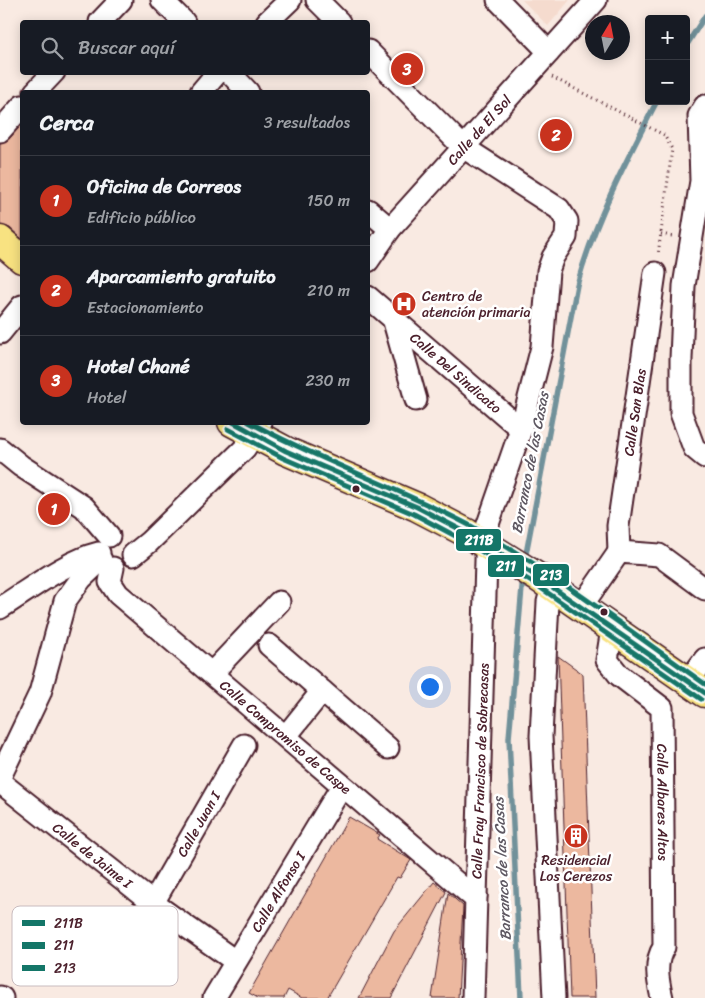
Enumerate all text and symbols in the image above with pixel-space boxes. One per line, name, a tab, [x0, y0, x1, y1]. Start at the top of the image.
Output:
north arrow	[585, 15, 630, 60]
map controls	[645, 15, 690, 105]
button: +	[645, 15, 690, 60]
search box	[20, 20, 370, 75]
text: Buscar aquí	[78, 31, 175, 64]
icon: search	[38, 34, 66, 62]
pin: 3	[391, 50, 423, 88]
button: −	[645, 60, 690, 105]
street label: Calle de El Sol	[441, 89, 519, 171]
text: Cerca	[40, 104, 94, 142]
text: 3 resultados	[264, 108, 350, 137]
pin: 2	[540, 116, 572, 154]
text: Oficina de Correos	[87, 170, 241, 203]
text: 1	[53, 186, 59, 215]
text: 150 m	[307, 186, 350, 215]
text: Edificio público	[87, 203, 196, 232]
text: Aparcamiento gratuito	[87, 260, 276, 293]
text: 2	[51, 276, 61, 305]
text: 210 m	[307, 276, 350, 305]
place label: Centro de atención primaria	[422, 284, 530, 325]
hospital icon: Centro de atención primaria	[391, 291, 417, 317]
text: Estacionamiento	[87, 293, 203, 322]
street label: Calle Del Sindicato	[404, 326, 507, 420]
text: Hotel Chané	[87, 350, 190, 383]
text: 3	[52, 366, 60, 395]
text: 230 m	[305, 366, 350, 395]
street label: Calle San Blas	[616, 366, 654, 458]
text: Hotel	[87, 383, 126, 412]
water label: Barranco de las Casas	[504, 388, 557, 536]
unlabelled marker	[351, 484, 361, 494]
pin: 1	[38, 490, 70, 528]
line badge: 211B	[455, 528, 502, 552]
text: 211B	[464, 528, 494, 553]
line badge: 211	[487, 554, 525, 578]
text: 211	[495, 554, 516, 579]
line badge: 213	[532, 563, 570, 587]
text: 213	[539, 563, 562, 588]
unlabelled marker	[599, 607, 609, 617]
street label: Calle Fray Francisco de Sobrecasas	[464, 662, 497, 879]
street label: Calle Compromiso de Caspe	[214, 674, 357, 801]
your location	[417, 674, 443, 700]
street label: Calle Albares Altos	[649, 744, 675, 861]
street label: Calle Juan I	[170, 785, 229, 862]
water label: Barranco de las Casas	[485, 795, 519, 941]
street label: Calle de Jaime I	[47, 816, 139, 896]
building icon: Residencial Los Cerezos	[563, 823, 589, 849]
street label: Calle Alfonso I	[244, 846, 313, 937]
place label: Residencial Los Cerezos	[540, 848, 613, 889]
legend	[12, 906, 178, 986]
text: 211B	[54, 911, 83, 936]
text: 211	[54, 933, 74, 958]
text: 213	[54, 956, 76, 981]

